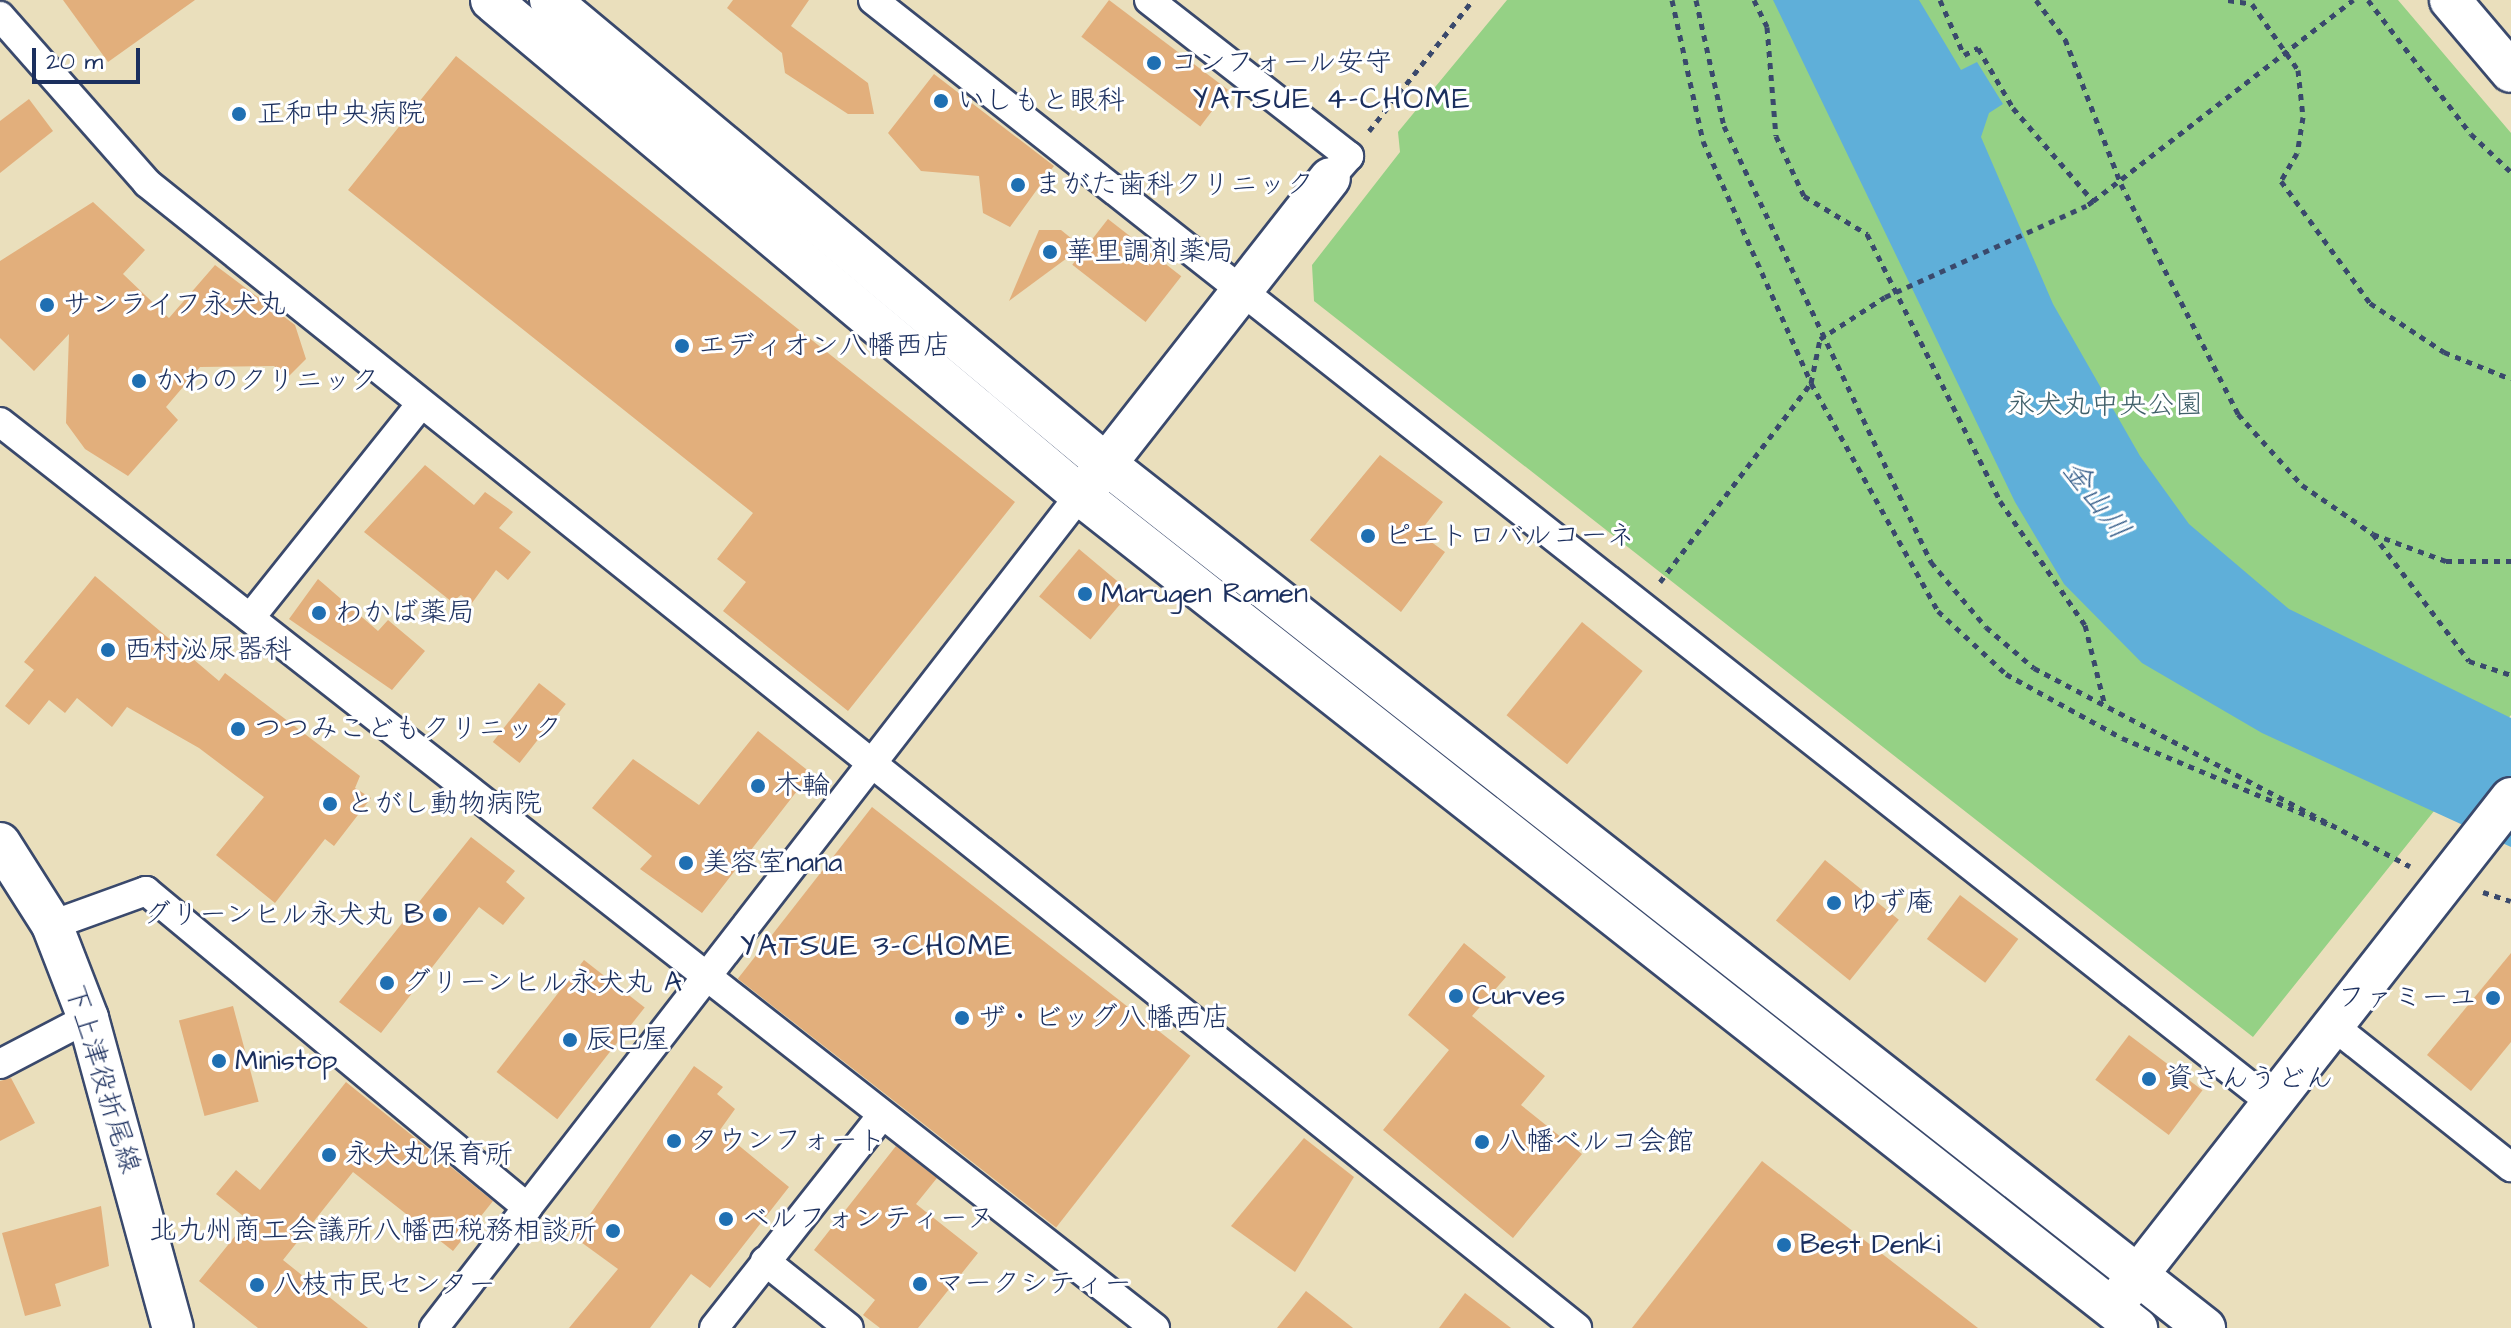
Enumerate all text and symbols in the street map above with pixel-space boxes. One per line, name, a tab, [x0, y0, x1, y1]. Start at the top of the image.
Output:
scale bar	[36, 32, 144, 82]
text: 20 m	[46, 45, 103, 79]
place label: コンフォール安守	[1170, 46, 1394, 80]
marker: コンフォール安守	[1145, 54, 1163, 72]
district label: YATSUE 4-CHOME	[1192, 81, 1472, 117]
place label: いしもと眼科	[957, 84, 1125, 118]
marker: いしもと眼科	[932, 92, 950, 110]
place label: 正和中央病院	[257, 97, 425, 131]
marker: 正和中央病院	[228, 103, 250, 125]
place label: まがた歯科クリニック	[1034, 168, 1314, 202]
marker: まがた歯科クリニック	[1009, 176, 1027, 194]
place label: 華里調剤薬局	[1066, 235, 1234, 269]
marker: 華里調剤薬局	[1041, 243, 1059, 261]
place label: サンライフ永犬丸	[63, 288, 287, 322]
marker: サンライフ永犬丸	[38, 296, 56, 314]
place label: エディオン八幡西店	[698, 329, 950, 363]
marker: エディオン八幡西店	[673, 337, 691, 355]
place label: かわのクリニック	[155, 364, 379, 398]
marker: かわのクリニック	[130, 372, 148, 390]
park label: 永犬丸中央公園	[2007, 388, 2203, 422]
water label: 金山川	[2055, 453, 2137, 547]
place label: ピエトロバルコーネ	[1384, 519, 1636, 553]
marker: ピエトロバルコーネ	[1359, 527, 1377, 545]
place label: Marugen Ramen	[1101, 577, 1308, 611]
marker: Marugen Ramen	[1076, 585, 1094, 603]
place label: わかば薬局	[335, 596, 475, 630]
marker: わかば薬局	[310, 604, 328, 622]
place label: 西村泌尿器科	[124, 633, 292, 667]
marker: 西村泌尿器科	[99, 641, 117, 659]
place label: つつみこどもクリニック	[254, 712, 562, 746]
marker: つつみこどもクリニック	[229, 720, 247, 738]
place label: 木輪	[774, 769, 830, 803]
marker: 木輪	[749, 777, 767, 795]
place label: とがし動物病院	[346, 787, 542, 821]
marker: とがし動物病院	[321, 795, 339, 813]
place label: 美容室nana	[702, 846, 842, 880]
marker: 美容室nana	[677, 854, 695, 872]
place label: ゆず庵	[1850, 886, 1934, 920]
marker: ゆず庵	[1825, 894, 1843, 912]
place label: グリーンヒル永犬丸 B	[141, 898, 424, 932]
marker: グリーンヒル永犬丸 B	[431, 906, 449, 924]
district label: YATSUE 3-CHOME	[740, 928, 1014, 964]
place label: グリーンヒル永犬丸 A	[403, 966, 684, 1000]
marker: グリーンヒル永犬丸 A	[378, 974, 396, 992]
place label: Curves	[1472, 979, 1565, 1013]
street label: 下上津役折尾線	[57, 980, 147, 1178]
place label: ファミーユ	[2338, 981, 2477, 1015]
marker: Curves	[1447, 987, 1465, 1005]
marker: ファミーユ	[2484, 989, 2502, 1007]
place label: ザ・ビッグ八幡西店	[978, 1001, 1230, 1035]
marker: ザ・ビッグ八幡西店	[953, 1009, 971, 1027]
place label: 辰巳屋	[586, 1023, 670, 1057]
marker: 辰巳屋	[561, 1031, 579, 1049]
place label: Ministop	[235, 1044, 337, 1078]
marker: Ministop	[210, 1052, 228, 1070]
place label: 資さんうどん	[2165, 1062, 2333, 1096]
marker: 資さんうどん	[2140, 1070, 2158, 1088]
place label: タウンフォート	[690, 1124, 886, 1158]
place label: 八幡ベルコ会館	[1498, 1125, 1694, 1159]
marker: タウンフォート	[665, 1132, 683, 1150]
marker: 八幡ベルコ会館	[1473, 1133, 1491, 1151]
place label: 永犬丸保育所	[345, 1138, 513, 1172]
marker: 永犬丸保育所	[320, 1146, 338, 1164]
place label: ベルフォンティーヌ	[742, 1202, 994, 1236]
marker: ベルフォンティーヌ	[717, 1210, 735, 1228]
place label: 北九州商工会議所八幡西税務相談所	[149, 1214, 597, 1248]
marker: 北九州商工会議所八幡西税務相談所	[604, 1222, 622, 1240]
place label: Best Denki	[1800, 1228, 1940, 1262]
marker: Best Denki	[1775, 1236, 1793, 1254]
place label: マークシティー	[936, 1267, 1132, 1301]
place label: 八枝市民センター	[273, 1268, 497, 1302]
marker: マークシティー	[911, 1275, 929, 1293]
marker: 八枝市民センター	[248, 1276, 266, 1294]

